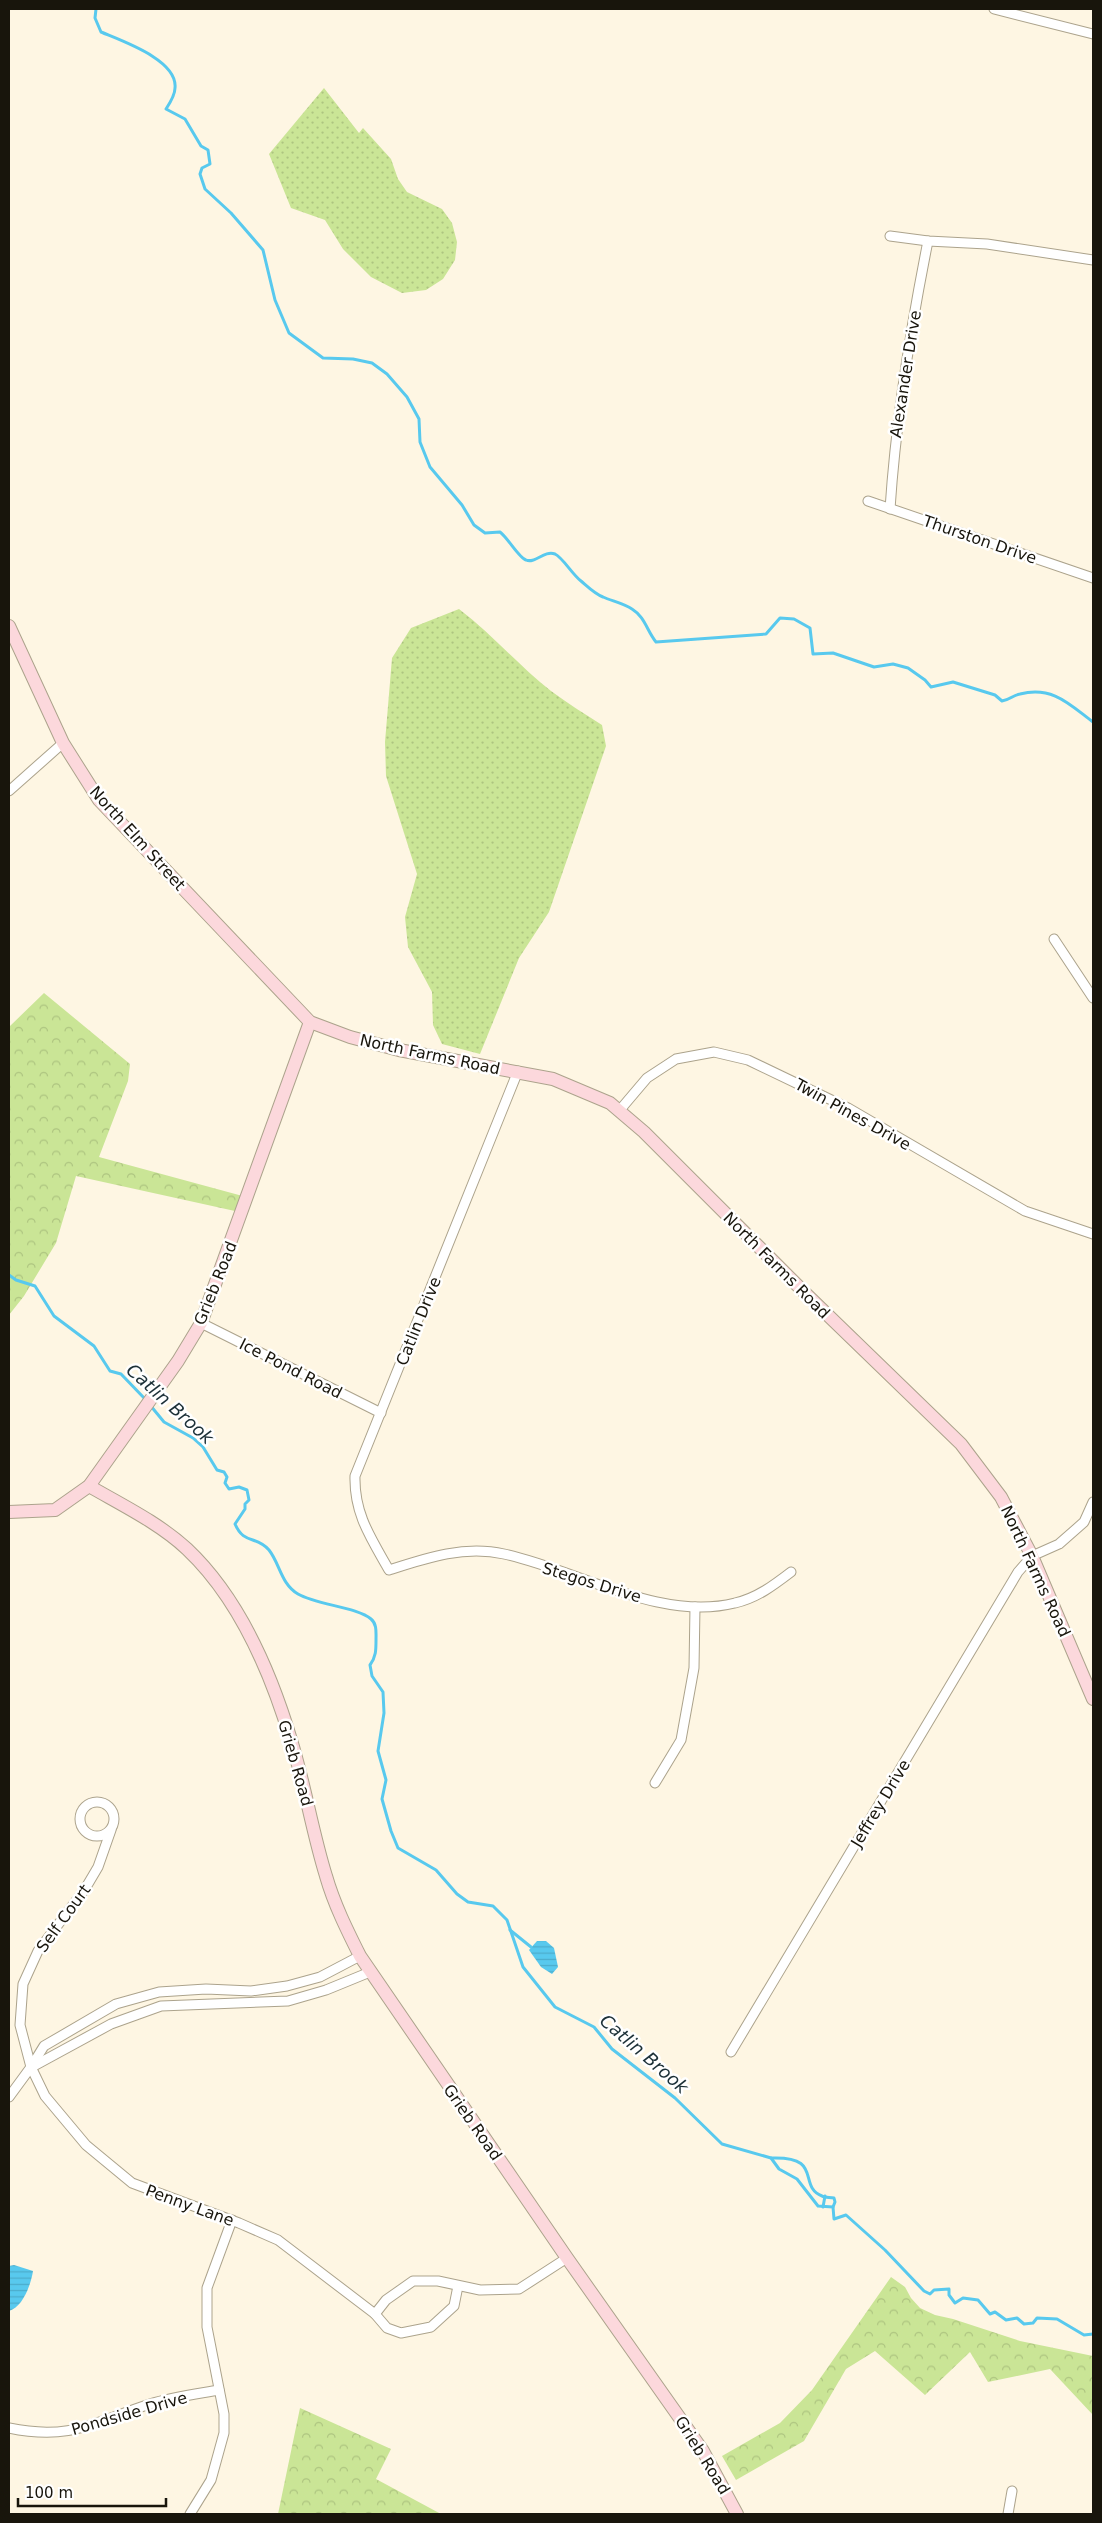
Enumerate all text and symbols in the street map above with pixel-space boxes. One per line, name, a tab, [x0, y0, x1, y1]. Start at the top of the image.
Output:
street label: Alexander Drive	[886, 309, 925, 439]
street label: Thurston Drive	[920, 511, 1039, 568]
street label: North Elm Street	[86, 782, 189, 894]
street label: North Farms Road	[358, 1030, 502, 1079]
street label: Twin Pines Drive	[791, 1074, 914, 1154]
street label: North Farms Road	[719, 1208, 834, 1323]
street label: Grieb Road	[190, 1239, 241, 1328]
street label: Catlin Drive	[392, 1274, 445, 1368]
street label: Ice Pond Road	[236, 1334, 345, 1403]
water label: Catlin Brook	[122, 1359, 219, 1449]
street label: North Farms Road	[997, 1502, 1074, 1640]
street label: Stegos Drive	[540, 1558, 644, 1607]
street label: Grieb Road	[274, 1718, 317, 1808]
street label: Jeffrey Drive	[846, 1756, 914, 1851]
street label: Self Court	[32, 1881, 94, 1956]
water label: Catlin Brook	[596, 2010, 694, 2099]
street label: Grieb Road	[439, 2081, 506, 2164]
street label: Penny Lane	[143, 2181, 237, 2230]
street label: Pondside Drive	[69, 2388, 189, 2439]
street label: Grieb Road	[671, 2413, 734, 2498]
scale bar	[18, 2476, 165, 2508]
text: 100 m	[25, 2484, 73, 2502]

